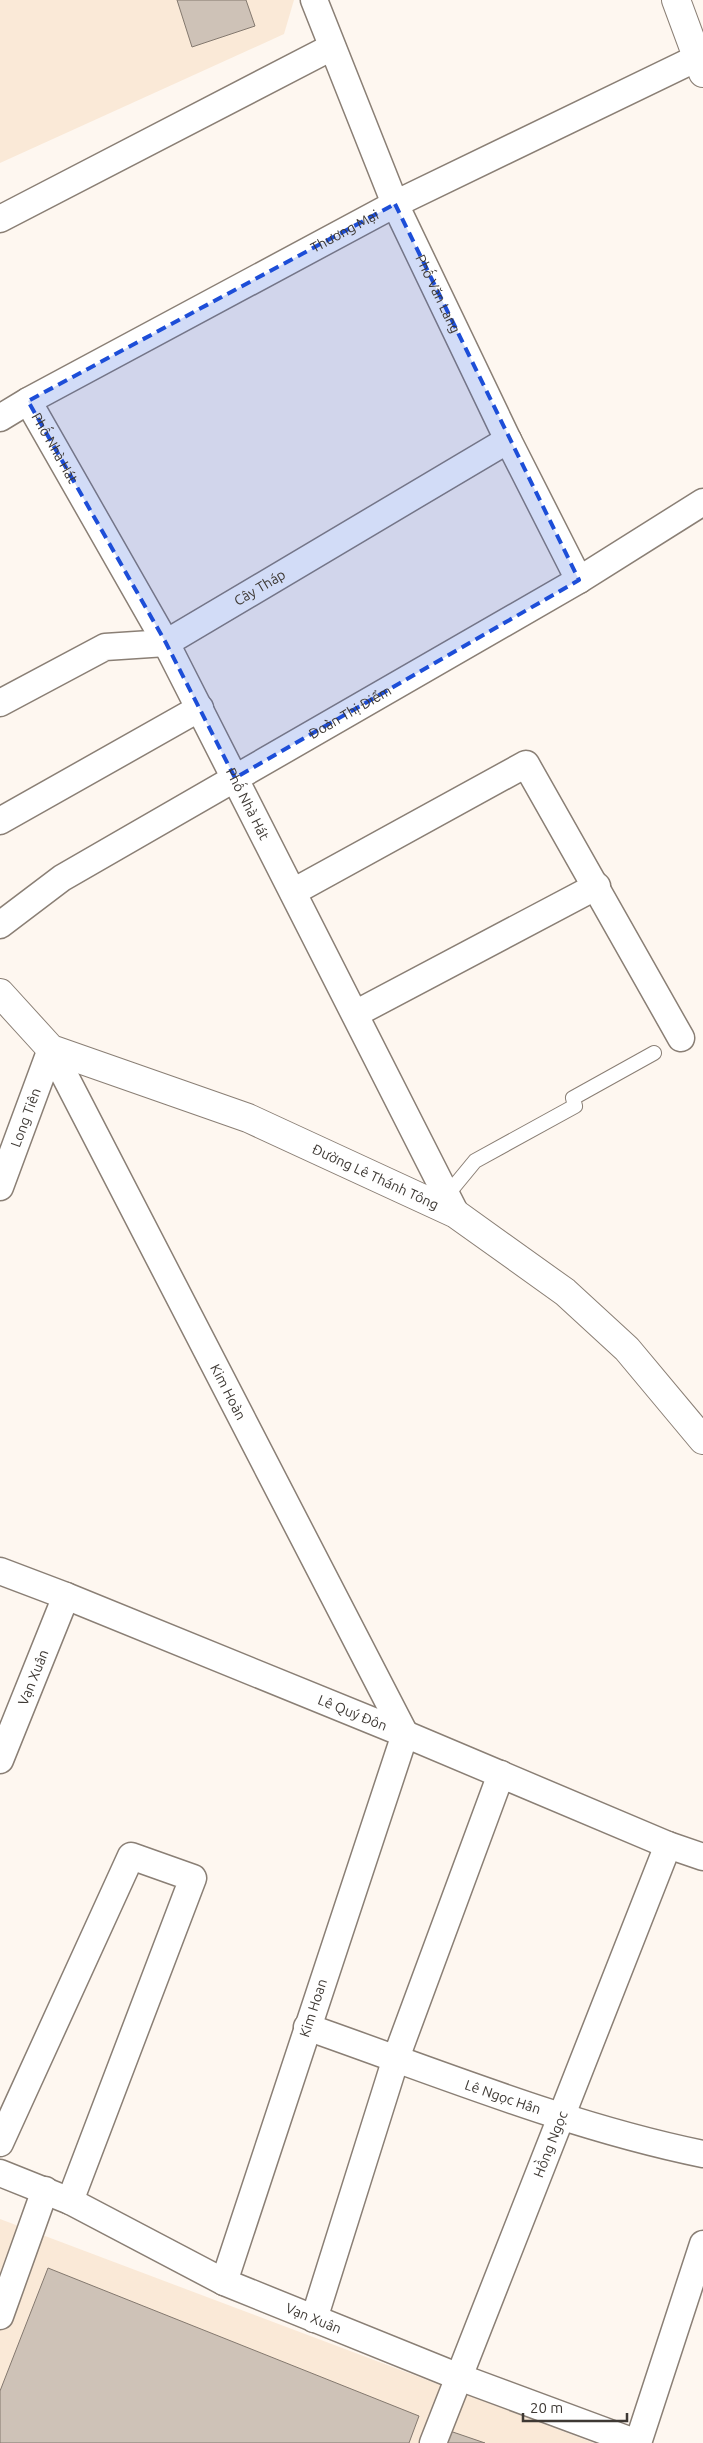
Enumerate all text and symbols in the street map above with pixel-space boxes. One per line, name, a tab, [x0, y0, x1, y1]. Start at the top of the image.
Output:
street label: Thương Mại	[308, 206, 381, 256]
street label: Phố Văn Lang	[412, 252, 464, 336]
street label: Phố Nhà Hát	[28, 410, 81, 486]
street label: Cây Tháp	[231, 566, 288, 609]
street label: Đoàn Thị Điểm	[306, 682, 394, 742]
street label: Phố Nhà Hát	[223, 765, 273, 843]
street label: Long Tiên	[7, 1086, 44, 1149]
street label: Đường Lê Thánh Tông	[310, 1141, 441, 1213]
street label: Kim Hoàn	[207, 1361, 249, 1423]
street label: Vạn Xuân	[15, 1647, 52, 1708]
street label: Lê Quý Đôn	[316, 1691, 390, 1734]
street label: Kim Hoan	[296, 1977, 330, 2039]
street label: Lê Ngọc Hân	[463, 2076, 543, 2117]
street label: Hồng Ngọc	[530, 2108, 571, 2180]
street label: Vạn Xuân	[283, 2300, 344, 2337]
scale bar	[523, 2390, 627, 2422]
text: 20 m	[530, 2399, 563, 2416]

